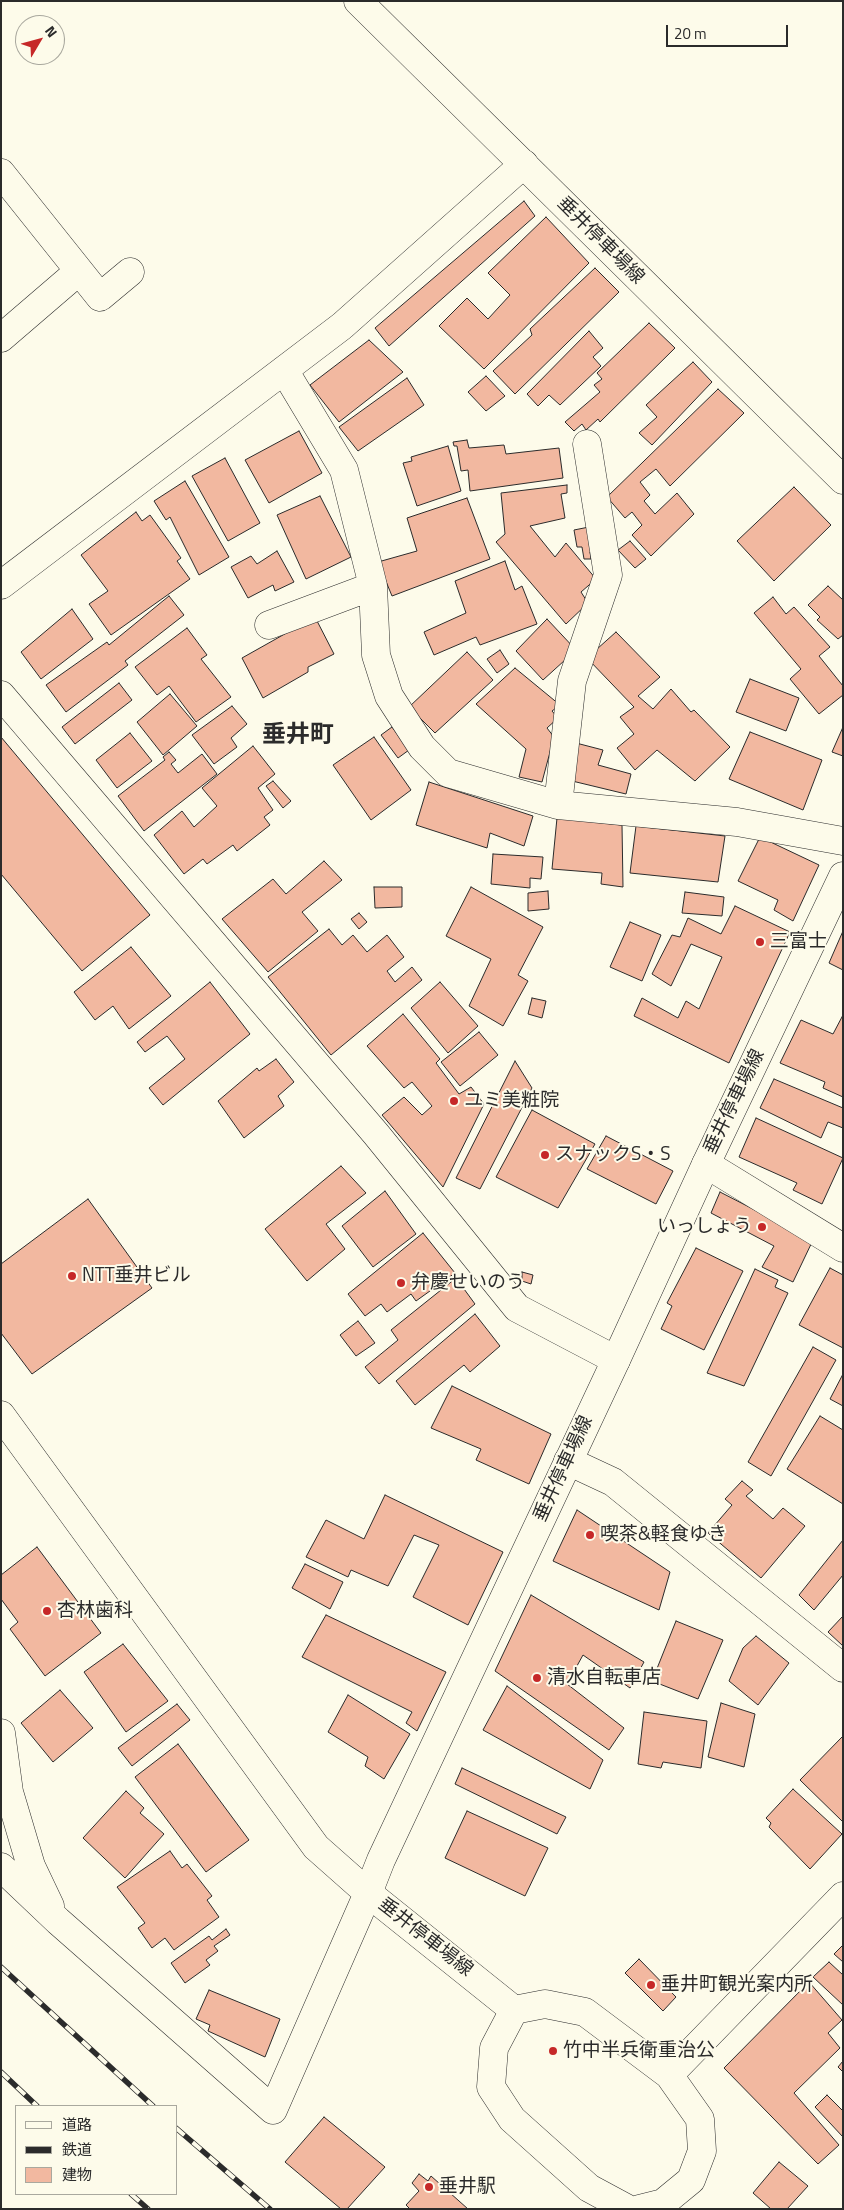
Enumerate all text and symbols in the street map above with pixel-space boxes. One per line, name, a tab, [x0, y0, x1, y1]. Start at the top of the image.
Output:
north arrow	[15, 15, 65, 65]
scale bar	[669, 15, 792, 47]
text: N	[40, 21, 63, 41]
text: 20 m	[674, 22, 707, 45]
street label: 垂井停車場線	[552, 193, 648, 289]
district label: 垂井町	[262, 722, 334, 750]
place label: 三富士	[770, 931, 827, 953]
marker: 三富士	[754, 936, 766, 948]
street label: 垂井停車場線	[700, 1046, 770, 1158]
place label: ユミ美粧院	[464, 1090, 559, 1112]
marker: ユミ美粧院	[448, 1095, 460, 1107]
place label: スナックS・S	[555, 1144, 671, 1166]
marker: スナックS・S	[539, 1149, 551, 1161]
place label: いっしょう	[657, 1216, 752, 1238]
marker: いっしょう	[756, 1221, 768, 1233]
place label: NTT垂井ビル	[82, 1265, 191, 1287]
marker: NTT垂井ビル	[66, 1270, 78, 1282]
place label: 弁慶せいのう	[411, 1272, 525, 1294]
marker: 弁慶せいのう	[395, 1277, 407, 1289]
street label: 垂井停車場線	[530, 1413, 598, 1525]
place label: 喫茶&軽食ゆき	[600, 1524, 727, 1546]
marker: 喫茶&軽食ゆき	[584, 1529, 596, 1541]
place label: 杏林歯科	[57, 1600, 133, 1622]
marker: 杏林歯科	[41, 1605, 53, 1617]
place label: 清水自転車店	[547, 1667, 661, 1689]
marker: 清水自転車店	[531, 1672, 543, 1684]
street label: 垂井停車場線	[373, 1894, 477, 1982]
place label: 垂井町観光案内所	[661, 1974, 813, 1996]
marker: 垂井町観光案内所	[645, 1979, 657, 1991]
place label: 竹中半兵衛重治公	[563, 2040, 715, 2062]
marker: 竹中半兵衛重治公	[547, 2045, 559, 2057]
legend	[15, 2105, 178, 2195]
text: 道路	[62, 2113, 92, 2136]
text: 鉄道	[62, 2138, 92, 2161]
text: 建物	[62, 2163, 92, 2186]
place label: 垂井駅	[439, 2176, 496, 2198]
marker: 垂井駅	[423, 2181, 435, 2193]

